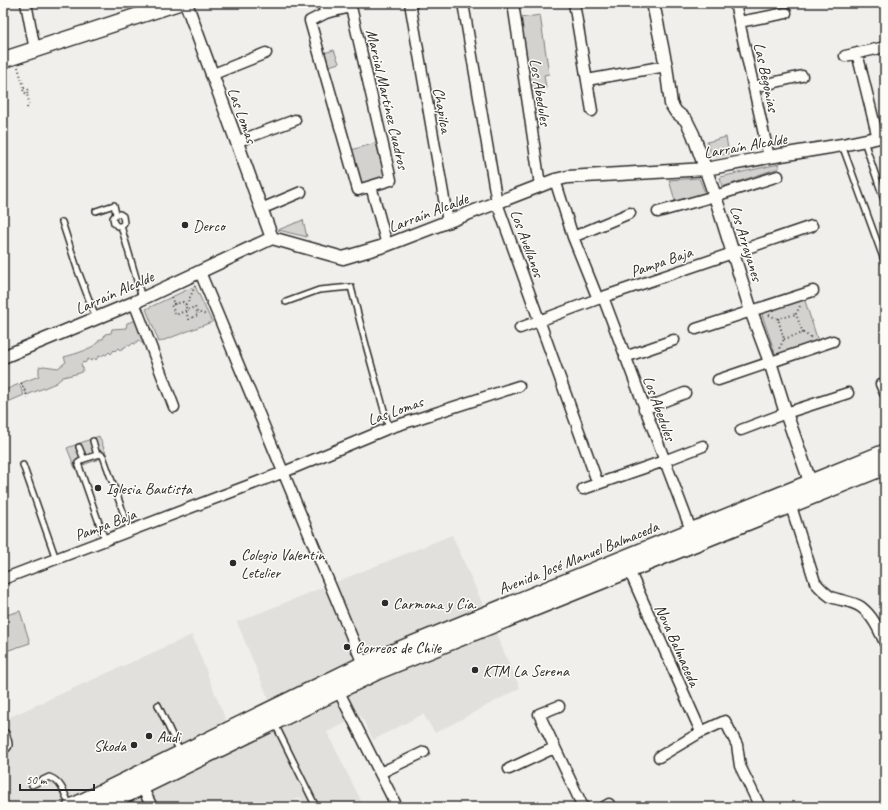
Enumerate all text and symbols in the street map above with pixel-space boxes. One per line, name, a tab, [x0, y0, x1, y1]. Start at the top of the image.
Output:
street label: Marcial Martínez Cuadros	[361, 27, 413, 173]
street label: Las Begonias	[749, 41, 783, 115]
street label: Los Abedules	[525, 57, 555, 129]
street label: Las Lomas	[223, 85, 262, 147]
street label: Chapilca	[428, 86, 456, 136]
street label: Larraín Alcalde	[702, 129, 790, 163]
street label: Larraín Alcalde	[386, 188, 473, 237]
street label: Los Arrayanes	[725, 203, 767, 285]
street label: Los Avellanos	[506, 207, 549, 281]
place label: Derco	[193, 216, 227, 236]
marker: Derco	[180, 220, 190, 230]
street label: Pampa Baja	[628, 242, 696, 282]
street label: Larraín Alcalde	[72, 266, 158, 319]
street label: Los Abedules	[638, 373, 681, 445]
street label: Las Lomas	[365, 391, 427, 430]
place label: Iglesia Bautista	[106, 479, 193, 499]
marker: Iglesia Bautista	[93, 483, 103, 493]
street label: Pampa Baja	[72, 504, 140, 546]
street label: Avenida José Manuel Balmaceda	[495, 516, 662, 599]
place label: Colegio Valentin Letelier	[241, 545, 325, 583]
marker: Colegio Valentin Letelier	[228, 558, 238, 568]
place label: Carmona y Cía.	[393, 594, 477, 614]
marker: Carmona y Cía.	[380, 598, 390, 608]
street label: Nova Balmaceda	[650, 601, 705, 691]
place label: Correos de Chile	[355, 638, 443, 658]
marker: Correos de Chile	[342, 642, 352, 652]
place label: KTM La Serena	[483, 661, 570, 681]
marker: KTM La Serena	[470, 665, 480, 675]
place label: Audi	[157, 727, 182, 747]
marker: Audi	[144, 731, 154, 741]
place label: Skoda	[94, 736, 128, 756]
marker: Skoda	[129, 740, 139, 750]
scale bar	[20, 766, 94, 792]
text: 50 m	[26, 772, 48, 788]

